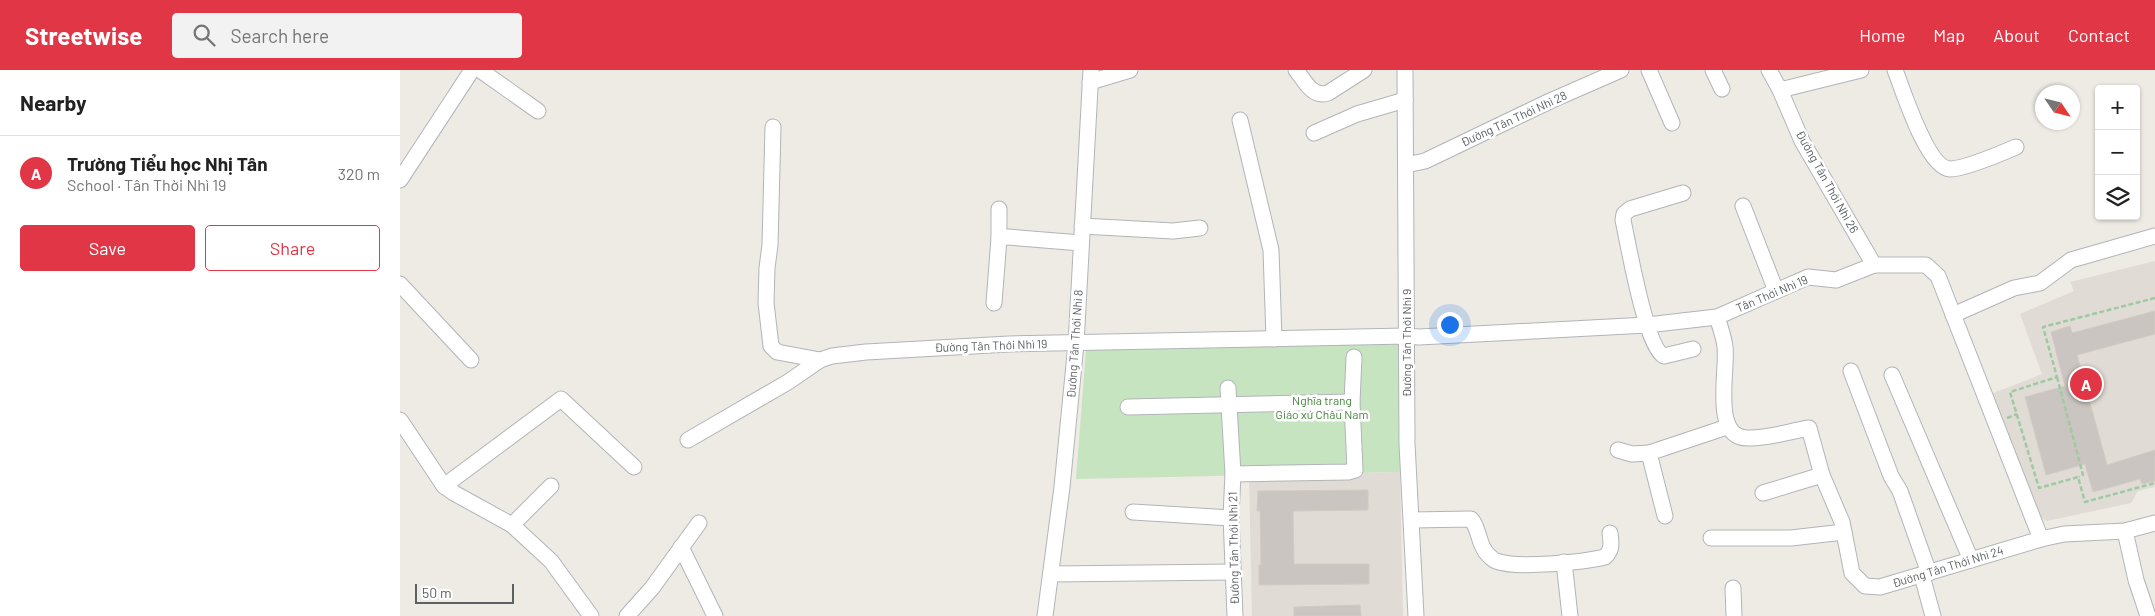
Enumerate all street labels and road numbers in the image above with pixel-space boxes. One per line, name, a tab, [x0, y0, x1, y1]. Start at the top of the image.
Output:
street label: Đường Tân Thới Nhì 28	[1458, 87, 1569, 149]
street label: Đường Tân Thới Nhì 26	[1794, 128, 1862, 235]
street label: Tân Thời Nhì 19	[1734, 272, 1810, 315]
street label: Đường Tân Thới Nhì 8	[1063, 289, 1085, 399]
street label: Đường Tân Thới Nhì 9	[1399, 289, 1413, 397]
street label: Đường Tân Thới Nhì 19	[934, 336, 1048, 354]
street label: Đường Tân Thới Nhì 21	[1225, 491, 1241, 605]
street label: Đường Tân Thới Nhì 24	[1890, 542, 2005, 590]

